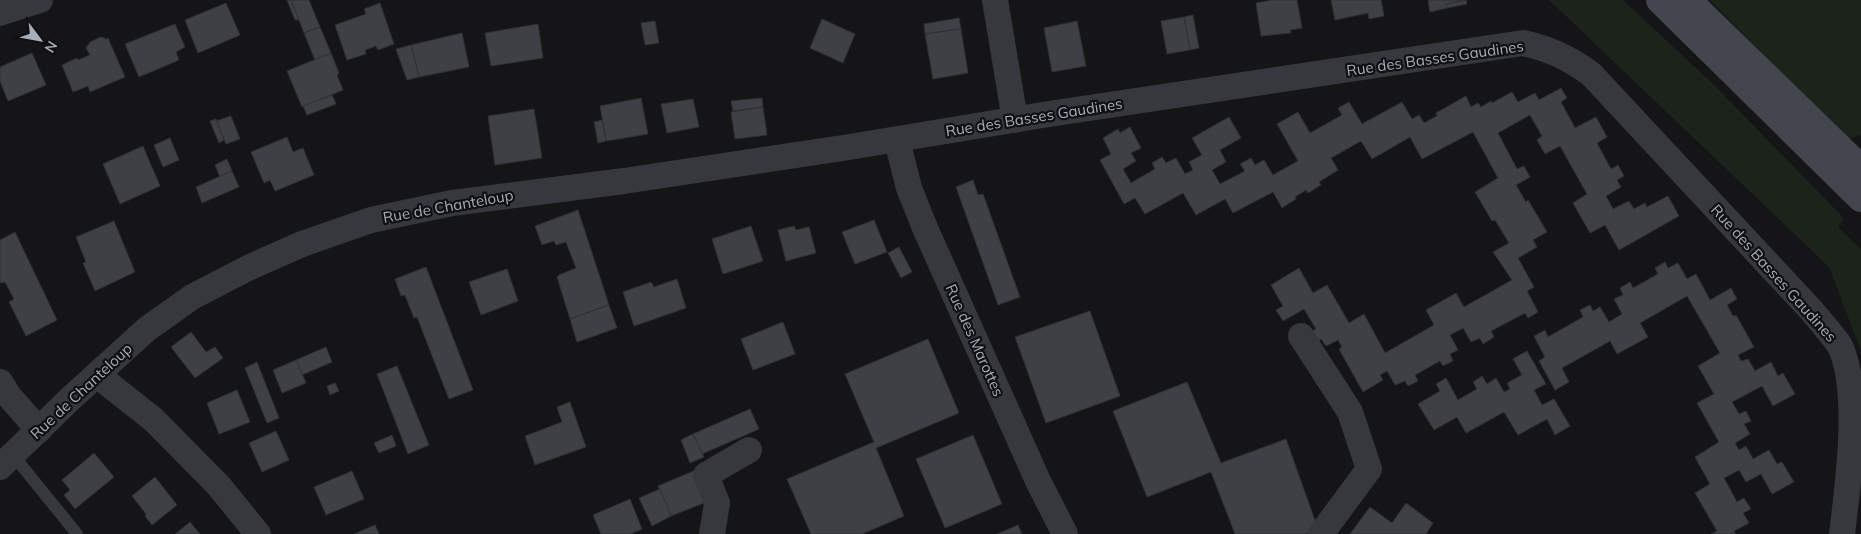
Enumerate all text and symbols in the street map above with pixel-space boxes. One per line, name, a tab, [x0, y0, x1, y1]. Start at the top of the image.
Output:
north arrow	[15, 15, 65, 65]
street label: Rue des Basses Gaudines	[1345, 36, 1525, 80]
text: N	[41, 38, 61, 56]
street label: Rue des Basses Gaudines	[944, 94, 1124, 140]
street label: Rue de Chanteloup	[381, 185, 515, 227]
street label: Rue des Basses Gaudines	[1707, 200, 1841, 346]
street label: Rue des Marottes	[942, 281, 1008, 399]
street label: Rue de Chanteloup	[26, 339, 136, 443]

